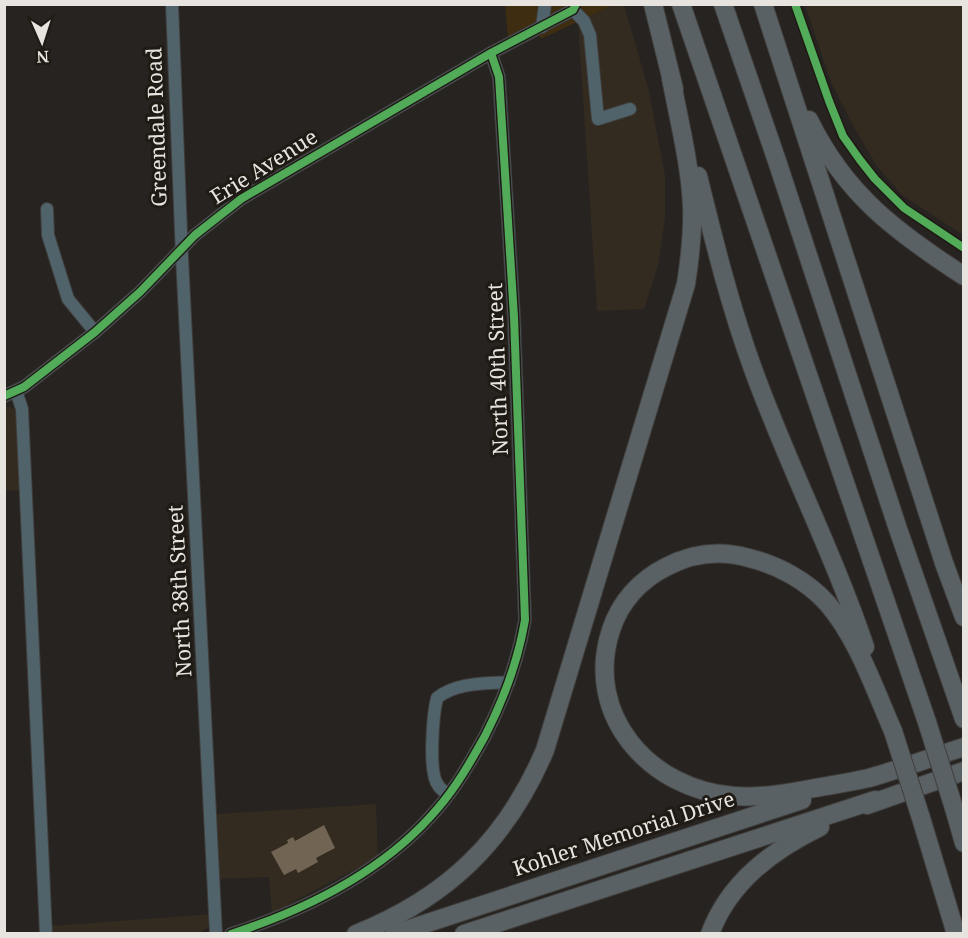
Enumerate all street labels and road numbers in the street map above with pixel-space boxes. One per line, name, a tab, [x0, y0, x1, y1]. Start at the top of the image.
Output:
street label: Greendale Road	[139, 47, 173, 207]
street label: Erie Avenue	[205, 122, 322, 210]
street label: North 40th Street	[480, 282, 514, 456]
street label: North 38th Street	[161, 504, 197, 678]
street label: Kohler Memorial Drive	[509, 784, 738, 882]

